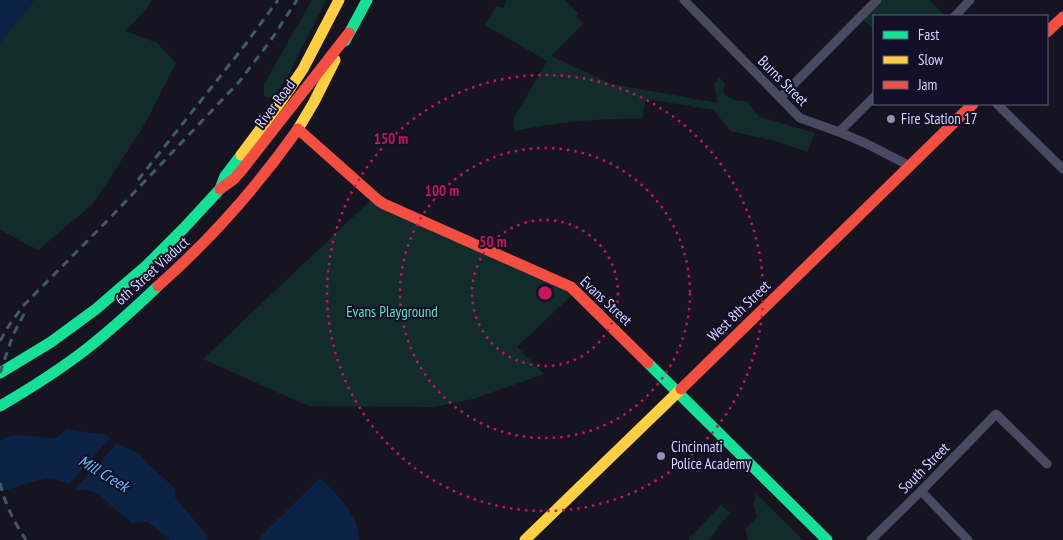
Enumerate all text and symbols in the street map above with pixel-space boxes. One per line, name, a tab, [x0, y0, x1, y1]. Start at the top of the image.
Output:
legend	[873, 15, 1048, 105]
text: Fast	[918, 25, 939, 44]
text: Slow	[918, 50, 943, 69]
street label: Burns Street	[754, 51, 813, 110]
text: Jam	[917, 75, 937, 94]
street label: River Road	[250, 76, 299, 132]
place label: Fire Station 17	[901, 109, 978, 128]
marker: Fire Station 17	[885, 113, 897, 125]
text: 150 m	[374, 129, 408, 148]
text: 100 m	[425, 181, 459, 200]
street label: 6th Street Viaduct	[111, 232, 193, 309]
text: 50 m	[479, 232, 507, 251]
street label: Evans Street	[576, 272, 636, 329]
street label: West 8th Street	[703, 276, 774, 345]
centre of rings	[536, 284, 554, 302]
park label: Evans Playground	[346, 302, 438, 321]
place label: Cincinnati Police Academy	[671, 437, 751, 473]
street label: South Street	[894, 438, 953, 497]
water label: Mill Creek	[75, 450, 134, 497]
marker: Cincinnati Police Academy	[655, 450, 667, 462]

